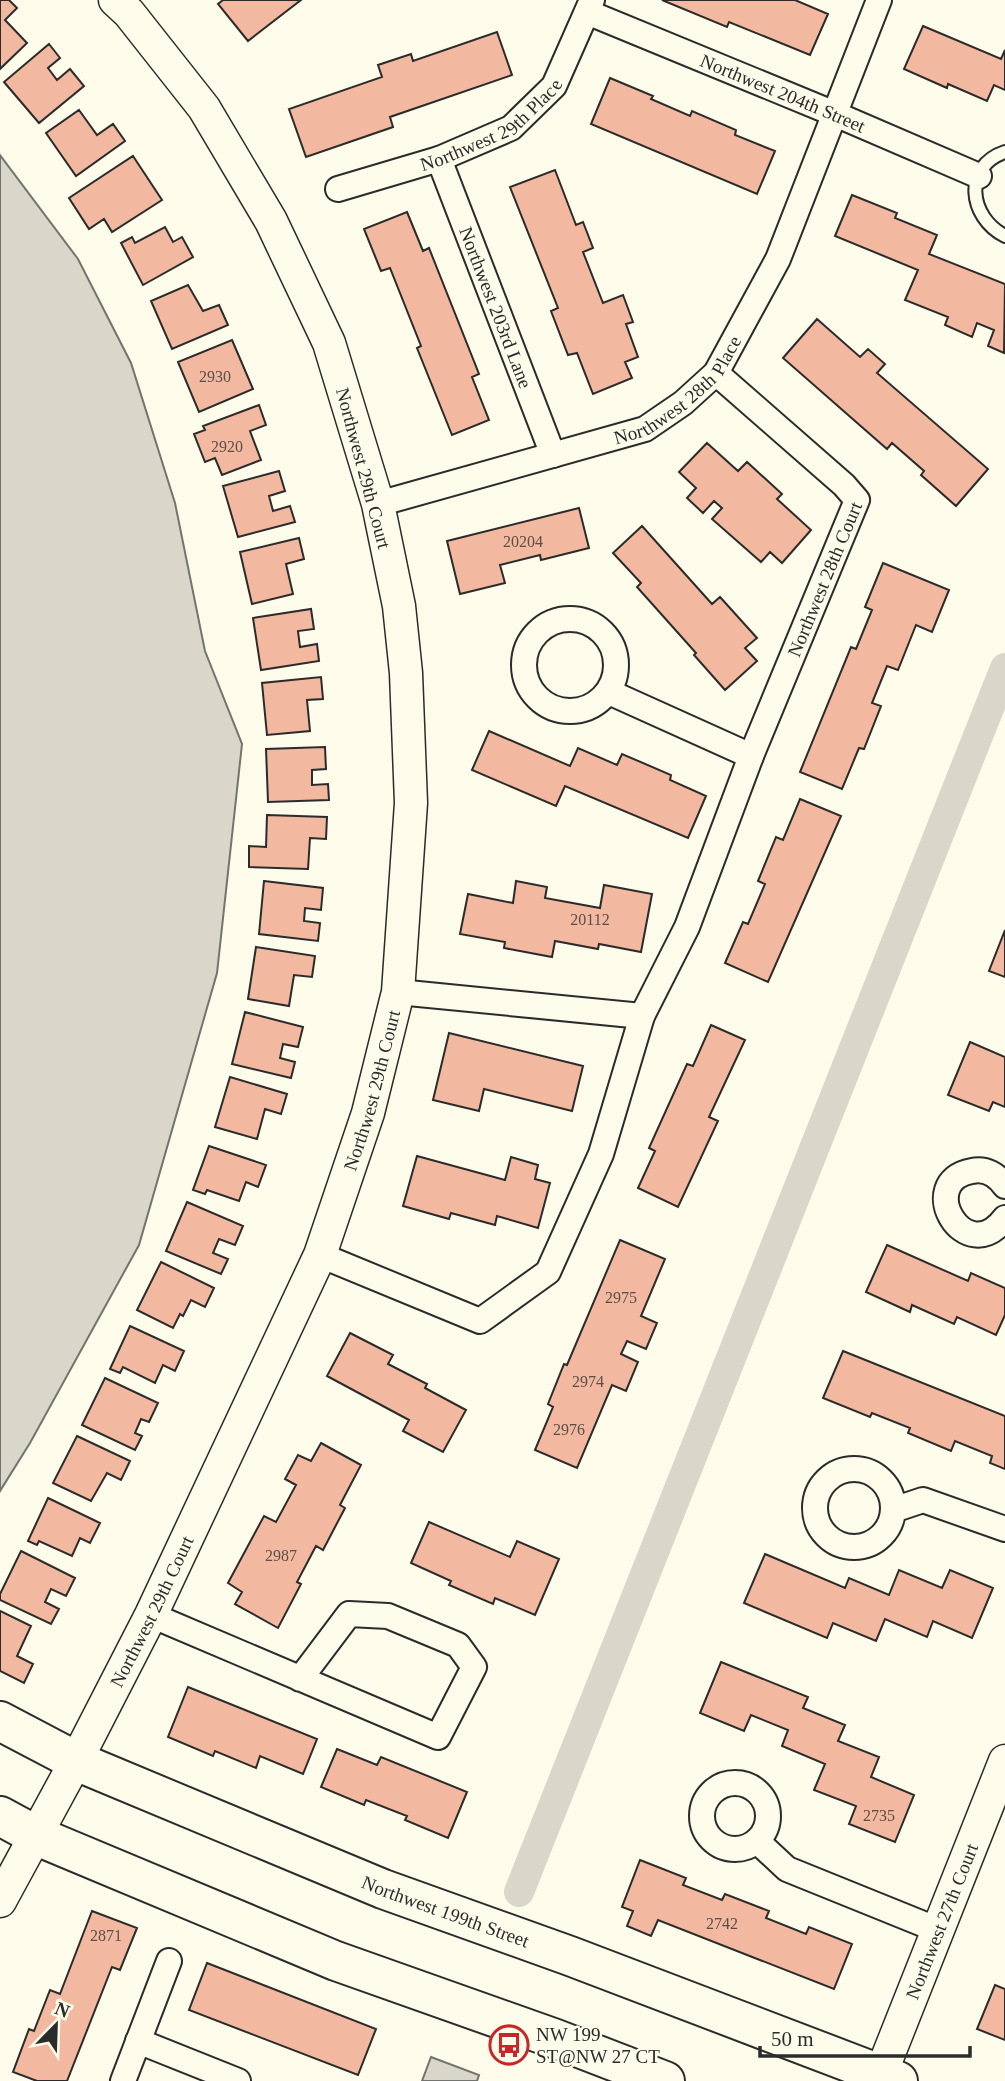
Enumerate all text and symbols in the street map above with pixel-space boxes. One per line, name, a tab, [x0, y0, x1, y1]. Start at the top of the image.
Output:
street label: Northwest 204th Street	[697, 50, 869, 137]
street label: Northwest 29th Place	[418, 76, 566, 175]
street label: Northwest 203rd Lane	[455, 224, 536, 391]
street label: Northwest 28th Place	[611, 332, 745, 448]
house number: 2930	[199, 368, 231, 385]
street label: Northwest 29th Court	[332, 385, 395, 552]
house number: 2920	[211, 438, 243, 455]
street label: Northwest 28th Court	[783, 498, 866, 660]
house number: 20204	[503, 533, 543, 550]
house number: 20112	[570, 911, 610, 928]
street label: Northwest 29th Court	[339, 1007, 404, 1173]
house number: 2975	[605, 1289, 637, 1306]
house number: 2974	[572, 1373, 604, 1390]
house number: 2976	[553, 1421, 585, 1438]
street label: Northwest 29th Court	[106, 1532, 198, 1691]
house number: 2987	[265, 1547, 297, 1564]
house number: 2735	[863, 1807, 895, 1824]
street label: Northwest 27th Court	[902, 1840, 983, 2002]
street label: Northwest 199th Street	[359, 1871, 533, 1952]
house number: 2742	[706, 1915, 738, 1932]
house number: 2871	[90, 1927, 122, 1944]
north arrow	[21, 1990, 91, 2060]
text: N	[52, 1997, 73, 2022]
scale bar	[760, 2014, 970, 2058]
bus stop icon: NW 199 ST@NW 27 CT	[488, 2024, 530, 2066]
place label: NW 199 ST@NW 27 CT	[536, 2024, 660, 2067]
text: 50 m	[771, 2027, 814, 2051]

